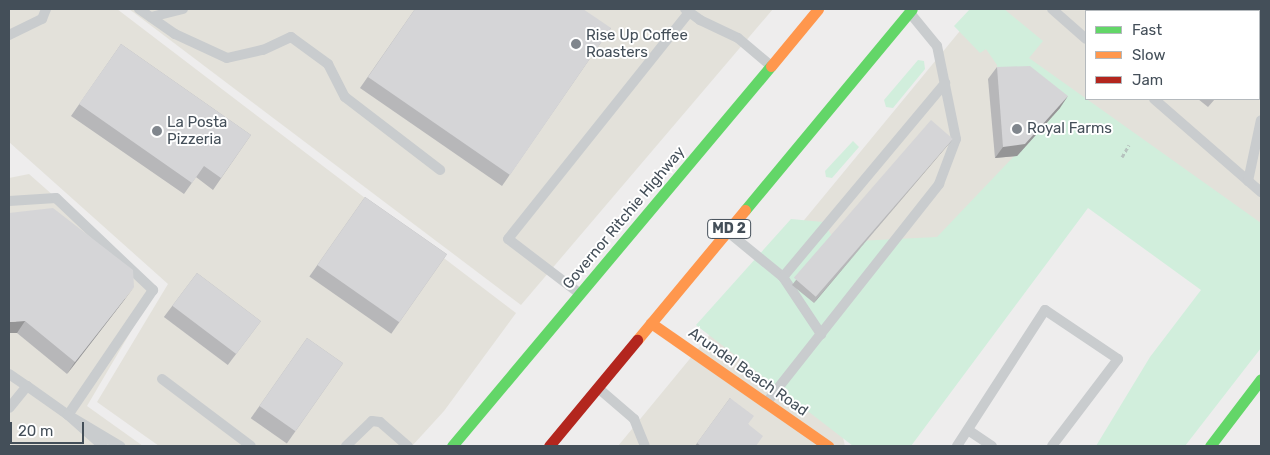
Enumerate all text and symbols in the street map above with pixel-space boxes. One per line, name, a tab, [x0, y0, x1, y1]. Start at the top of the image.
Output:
legend	[1085, 10, 1260, 100]
text: Fast	[1132, 21, 1162, 39]
place label: Rise Up Coffee Roasters	[586, 26, 688, 61]
marker: Rise Up Coffee Roasters	[570, 38, 582, 50]
text: Slow	[1132, 46, 1165, 64]
text: Jam	[1132, 71, 1163, 89]
place label: La Posta Pizzeria	[167, 113, 227, 148]
place label: Royal Farms	[1027, 120, 1112, 138]
marker: Royal Farms	[1011, 123, 1023, 135]
marker: La Posta Pizzeria	[151, 125, 163, 137]
street label: Governor Ritchie Highway	[559, 143, 689, 293]
road number: MD 2	[706, 218, 752, 240]
street label: Arundel Beach Road	[685, 324, 811, 420]
scale bar	[12, 412, 86, 444]
text: 20 m	[18, 422, 53, 440]

